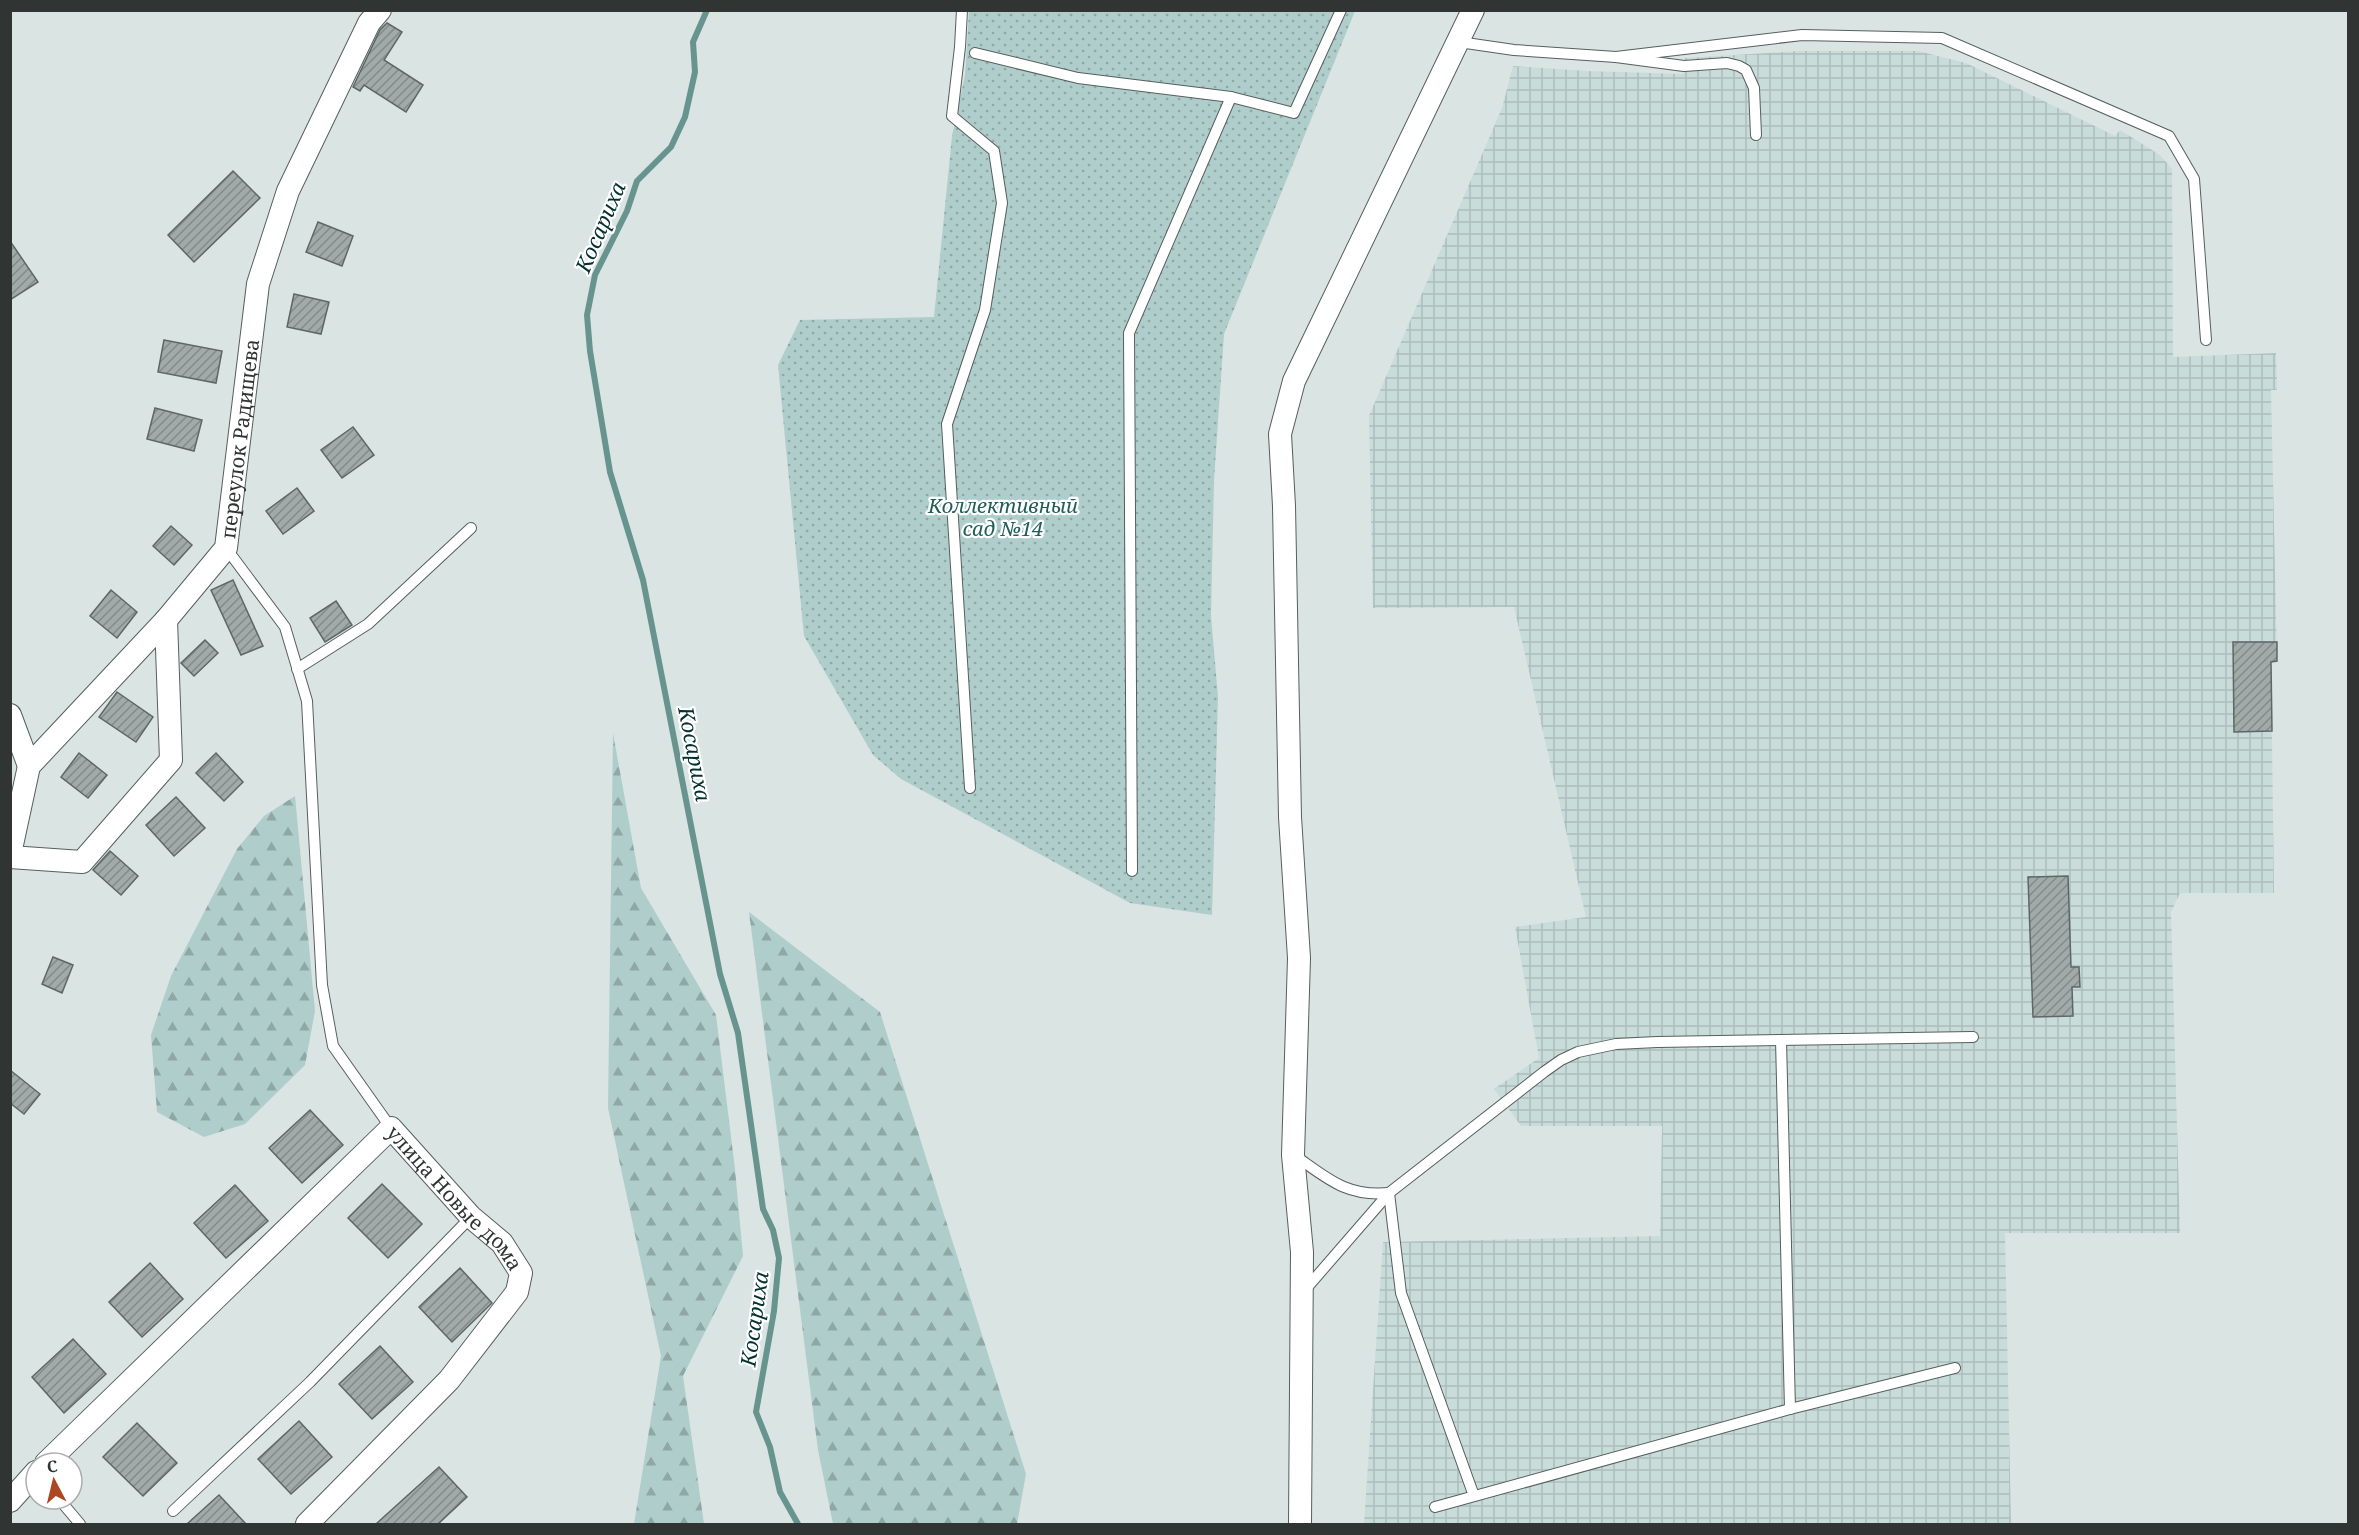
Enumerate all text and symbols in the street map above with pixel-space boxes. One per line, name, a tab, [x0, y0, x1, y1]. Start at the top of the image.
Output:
water label: Косариха	[568, 177, 632, 278]
street label: переулок Радищева	[214, 337, 265, 540]
park label: Коллективный сад №14	[927, 492, 1078, 542]
water label: Косариха	[672, 703, 718, 804]
street label: улица Новые дома	[381, 1119, 529, 1275]
water label: Косариха	[733, 1270, 775, 1369]
north arrow	[24, 1451, 84, 1511]
text: С	[46, 1455, 59, 1478]

